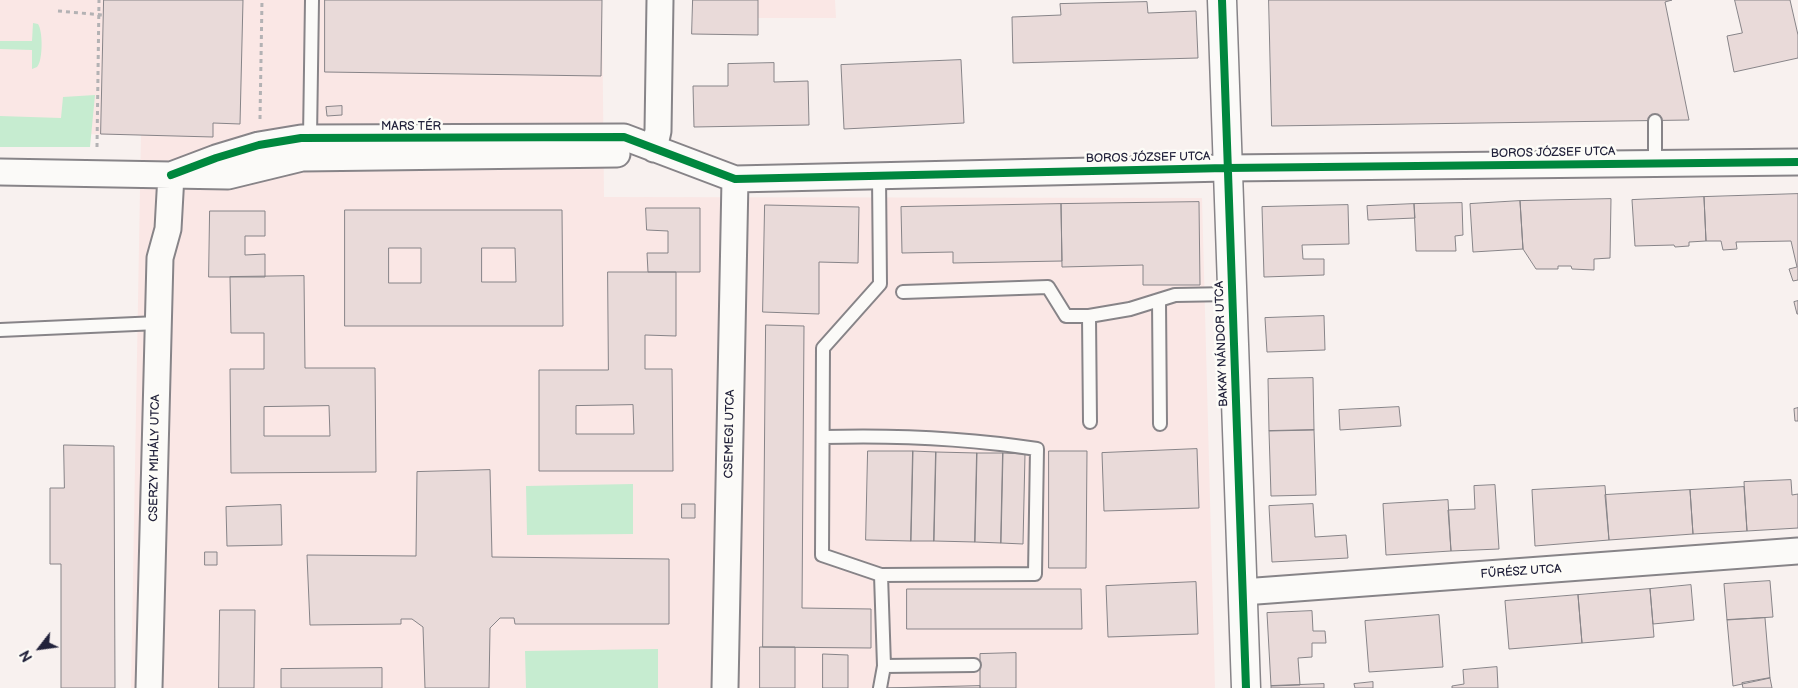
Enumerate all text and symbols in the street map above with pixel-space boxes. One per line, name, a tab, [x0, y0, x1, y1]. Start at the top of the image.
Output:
street label: MARS TÉR	[381, 120, 441, 134]
street label: BOROS JÓZSEF UTCA	[1491, 145, 1615, 161]
street label: BOROS JÓZSEF UTCA	[1086, 150, 1210, 166]
street label: BAKAY NÁNDOR UTCA	[1213, 281, 1231, 407]
street label: CSEMEGI UTCA	[722, 389, 738, 479]
street label: CSERZY MIHÁLY UTCA	[147, 394, 163, 522]
street label: FŰRÉSZ UTCA	[1480, 562, 1562, 582]
north arrow	[15, 623, 65, 673]
text: N	[17, 647, 37, 665]

